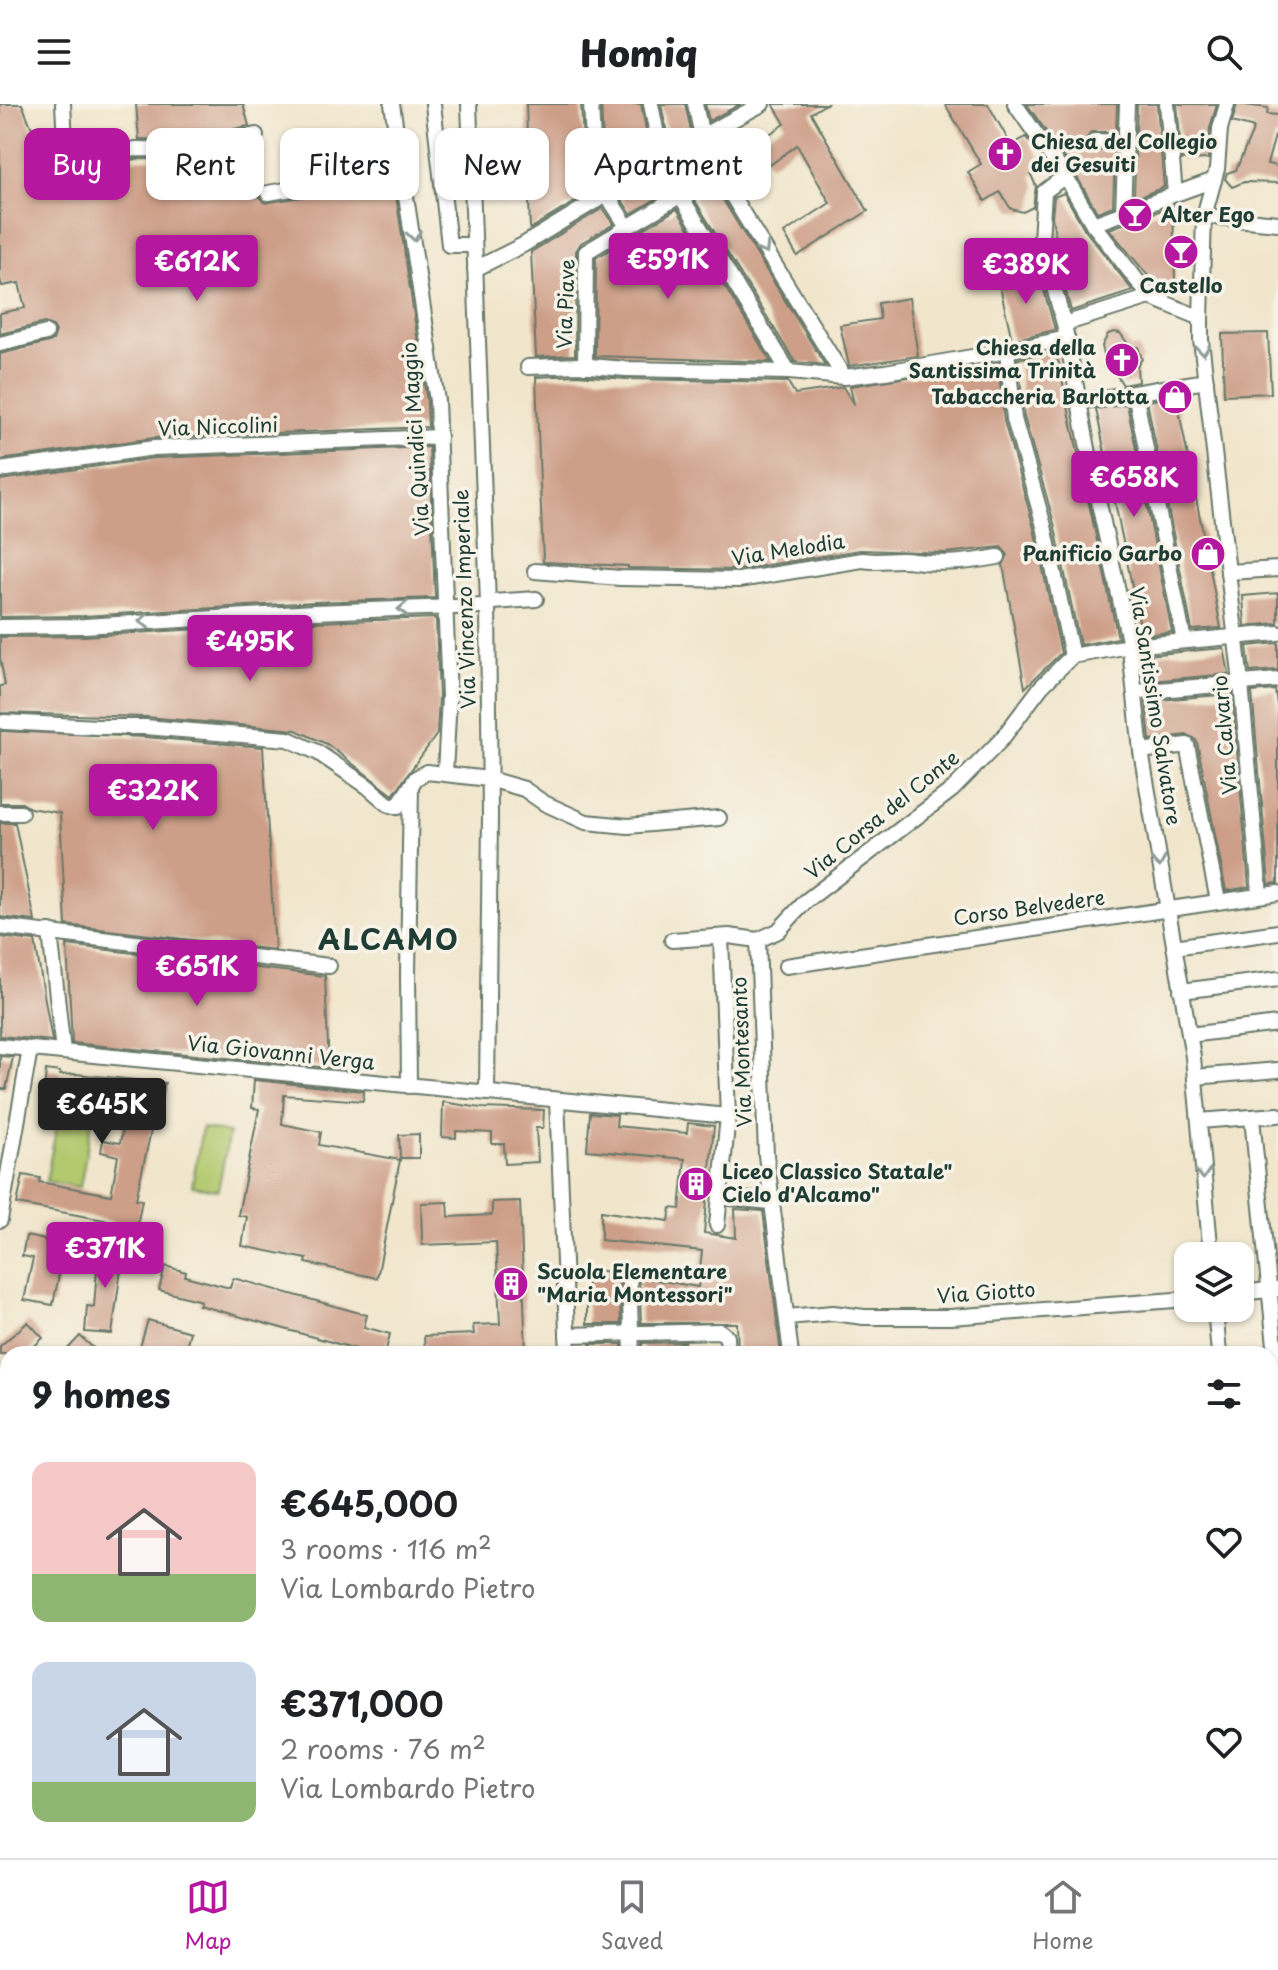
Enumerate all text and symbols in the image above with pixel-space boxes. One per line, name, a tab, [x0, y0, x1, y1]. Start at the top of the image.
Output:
text: Homiq	[580, 25, 698, 79]
icon: menu	[32, 30, 76, 74]
icon: search	[1202, 30, 1246, 74]
place label: Chiesa del Collegio dei Gesuiti	[1031, 126, 1217, 179]
chip: Buy	[24, 128, 130, 200]
chip: Rent	[146, 128, 264, 200]
chip: Filters	[280, 128, 419, 200]
chip: New	[435, 128, 549, 200]
chip: Apartment	[565, 128, 771, 200]
church icon: Chiesa del Collegio dei Gesuiti	[986, 135, 1024, 173]
bar icon: Alter Ego	[1116, 196, 1154, 234]
place label: Alter Ego	[1161, 199, 1255, 229]
one-way arrow	[404, 229, 421, 243]
pin: €591K	[612, 233, 724, 301]
bar icon: Castello	[1162, 233, 1200, 271]
pin: €612K	[141, 235, 253, 303]
pin: €389K	[970, 238, 1082, 306]
text: €591K	[627, 239, 709, 278]
one-way arrow	[754, 240, 770, 255]
text: €612K	[154, 241, 240, 280]
text: €389K	[982, 244, 1070, 283]
street label: Via Piave	[548, 258, 582, 350]
place label: Castello	[1140, 270, 1223, 300]
place label: Chiesa della Santissima Trinità	[909, 332, 1096, 385]
street label: Via Quindici Maggio	[393, 341, 437, 537]
church icon: Chiesa della Santissima Trinità	[1103, 341, 1141, 379]
one-way arrow	[1194, 344, 1211, 357]
shop icon: Tabaccheria Barlotta	[1156, 378, 1194, 416]
place label: Tabaccheria Barlotta	[931, 381, 1149, 411]
street label: Via Niccolini	[157, 409, 279, 443]
pin: €658K	[1078, 451, 1190, 519]
text: €658K	[1089, 457, 1179, 496]
street label: Via Vincenzo Imperiale	[445, 489, 483, 710]
street label: Via Melodia	[729, 525, 847, 573]
shop icon: Panificio Garbo	[1189, 535, 1227, 573]
place label: Panificio Garbo	[1022, 538, 1182, 568]
street label: Via Santissimo Salvatore	[1122, 584, 1190, 827]
one-way arrow	[396, 600, 409, 617]
one-way arrow	[137, 612, 150, 629]
pin: €495K	[194, 615, 306, 683]
text: €495K	[205, 621, 295, 660]
street label: Via Calvario	[1204, 674, 1244, 796]
street label: Via Corsa del Conte	[798, 742, 965, 886]
pin: €322K	[97, 764, 209, 832]
text: €322K	[107, 770, 199, 809]
one-way arrow	[1150, 855, 1167, 868]
street label: Corso Belvedere	[951, 882, 1107, 932]
district label: ALCAMO	[318, 917, 460, 960]
pin: €651K	[141, 940, 253, 1008]
text: €651K	[155, 946, 239, 985]
street label: Via Montesanto	[723, 976, 759, 1128]
street label: Via Giovanni Verga	[186, 1027, 377, 1077]
pin: €645K	[46, 1078, 158, 1146]
text: €645K	[56, 1084, 148, 1123]
place label: Liceo Classico Statale" Cielo d'Alcamo"	[722, 1156, 952, 1209]
building icon: Liceo Classico Statale" Cielo d'Alcamo"	[677, 1165, 715, 1203]
one-way arrow	[1195, 1168, 1212, 1181]
pin: €371K	[49, 1222, 161, 1290]
text: €371K	[64, 1228, 146, 1267]
map controls	[1174, 1242, 1254, 1322]
button: layers	[1174, 1242, 1254, 1322]
place label: Scuola Elementare "Maria Montessori"	[537, 1256, 733, 1309]
building icon: Scuola Elementare "Maria Montessori"	[492, 1265, 530, 1303]
street label: Via Giotto	[936, 1274, 1036, 1310]
text: 9 homes	[32, 1368, 171, 1420]
icon: filters	[1202, 1372, 1246, 1416]
text: €645,000	[280, 1477, 458, 1529]
icon: home	[96, 1494, 192, 1590]
icon: heart	[1202, 1520, 1246, 1564]
text: 3 rooms · 116 m²	[280, 1529, 492, 1568]
text: Via Lombardo Pietro	[280, 1568, 536, 1607]
text: €371,000	[280, 1677, 443, 1729]
icon: home	[96, 1694, 192, 1790]
icon: heart	[1202, 1720, 1246, 1764]
text: 2 rooms · 76 m²	[280, 1729, 486, 1768]
text: Via Lombardo Pietro	[280, 1768, 536, 1807]
tab: Map	[185, 1875, 232, 1956]
tab: Saved	[601, 1875, 663, 1956]
tab: Home	[1032, 1875, 1093, 1956]

